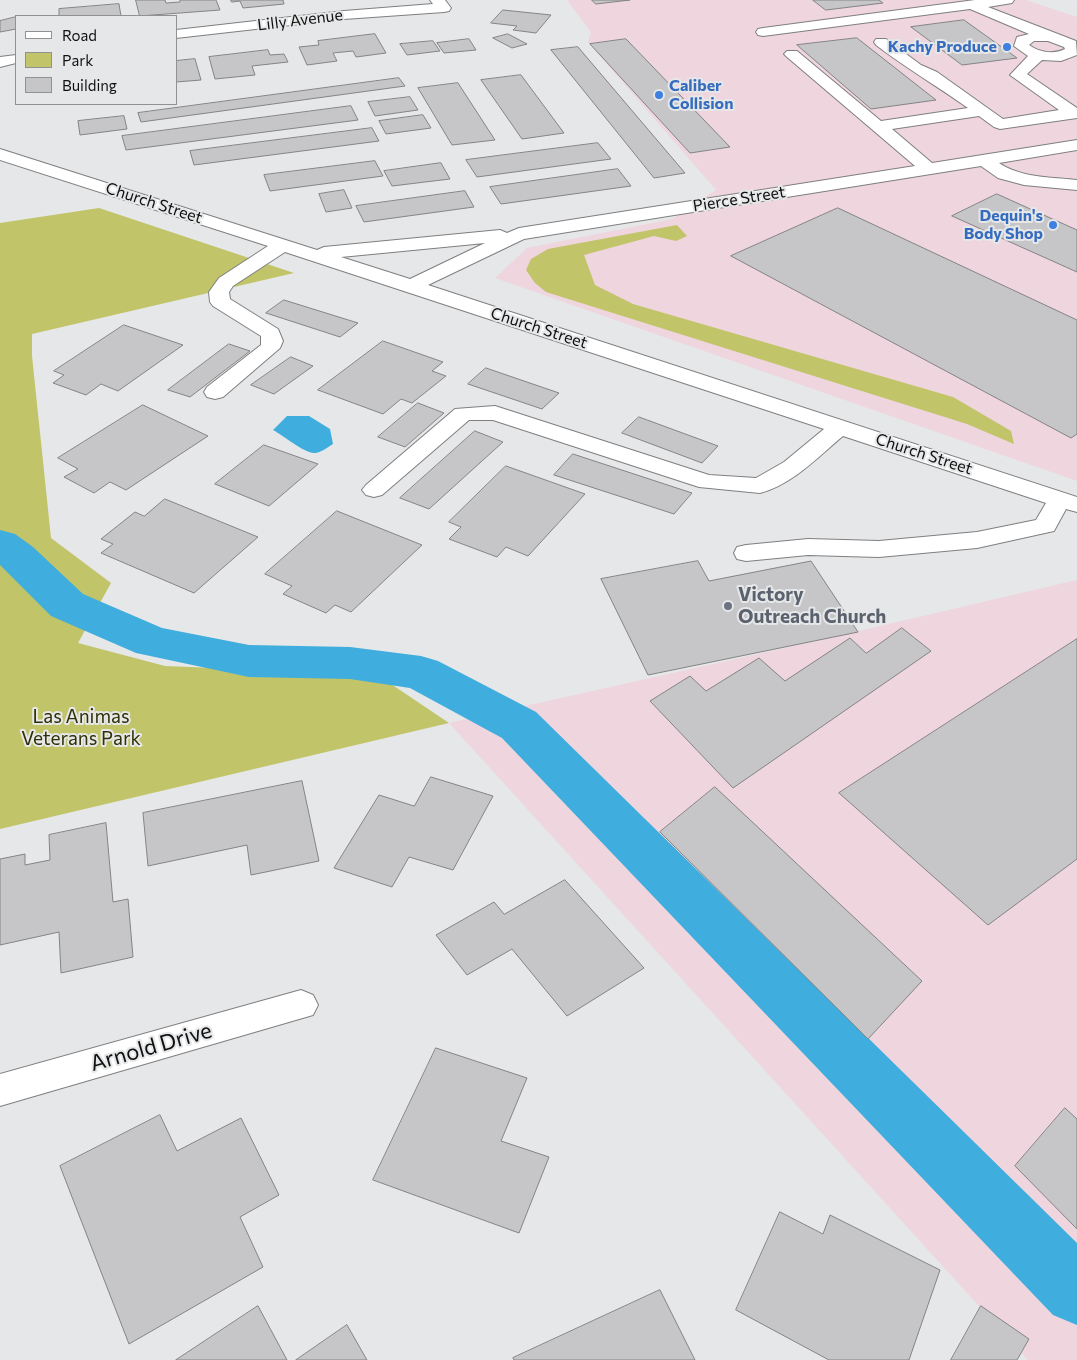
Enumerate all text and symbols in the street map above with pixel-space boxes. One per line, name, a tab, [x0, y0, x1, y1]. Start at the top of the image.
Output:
street label: Lilly Avenue	[256, 5, 344, 35]
legend	[15, 15, 178, 105]
text: Road	[62, 26, 97, 44]
place label: Kachy Produce	[888, 37, 997, 57]
marker: Kachy Produce	[1001, 41, 1013, 53]
text: Park	[62, 51, 93, 69]
text: Building	[62, 76, 117, 94]
place label: Caliber Collision	[669, 76, 733, 114]
marker: Caliber Collision	[653, 89, 665, 101]
street label: Church Street	[103, 178, 205, 228]
street label: Pierce Street	[691, 182, 787, 216]
place label: Dequin's Body Shop	[964, 206, 1043, 244]
marker: Dequin's Body Shop	[1047, 219, 1059, 231]
street label: Church Street	[488, 303, 590, 353]
street label: Church Street	[873, 429, 975, 479]
place label: Victory Outreach Church	[738, 584, 886, 628]
marker: Victory Outreach Church	[722, 600, 734, 612]
park label: Las Animas Veterans Park	[21, 706, 141, 750]
street label: Arnold Drive	[87, 1017, 215, 1077]

